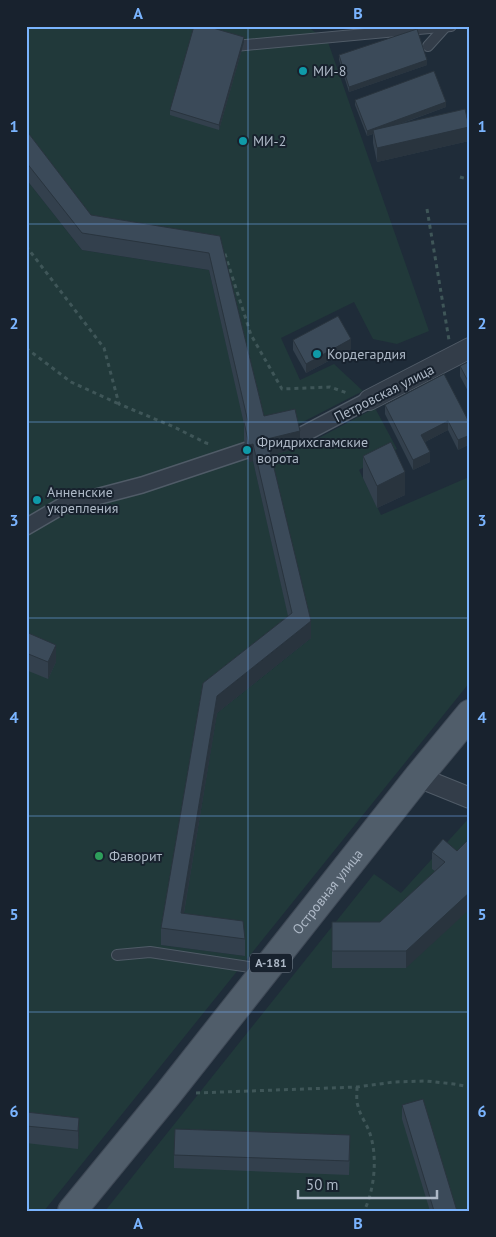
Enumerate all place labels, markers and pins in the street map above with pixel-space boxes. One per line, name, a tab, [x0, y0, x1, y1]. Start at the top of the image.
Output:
place label: МИ-8	[313, 62, 346, 80]
marker: МИ-8	[297, 65, 309, 77]
place label: МИ-2	[253, 132, 286, 150]
marker: МИ-2	[237, 135, 249, 147]
place label: Кордегардия	[327, 345, 406, 363]
marker: Кордегардия	[311, 348, 323, 360]
place label: Фридрихсгамские ворота	[257, 433, 368, 467]
marker: Фридрихсгамские ворота	[241, 444, 253, 456]
place label: Анненские укрепления	[47, 483, 118, 517]
marker: Анненские укрепления	[31, 494, 43, 506]
place label: Фаворит	[109, 847, 163, 865]
marker: Фаворит	[93, 850, 105, 862]

